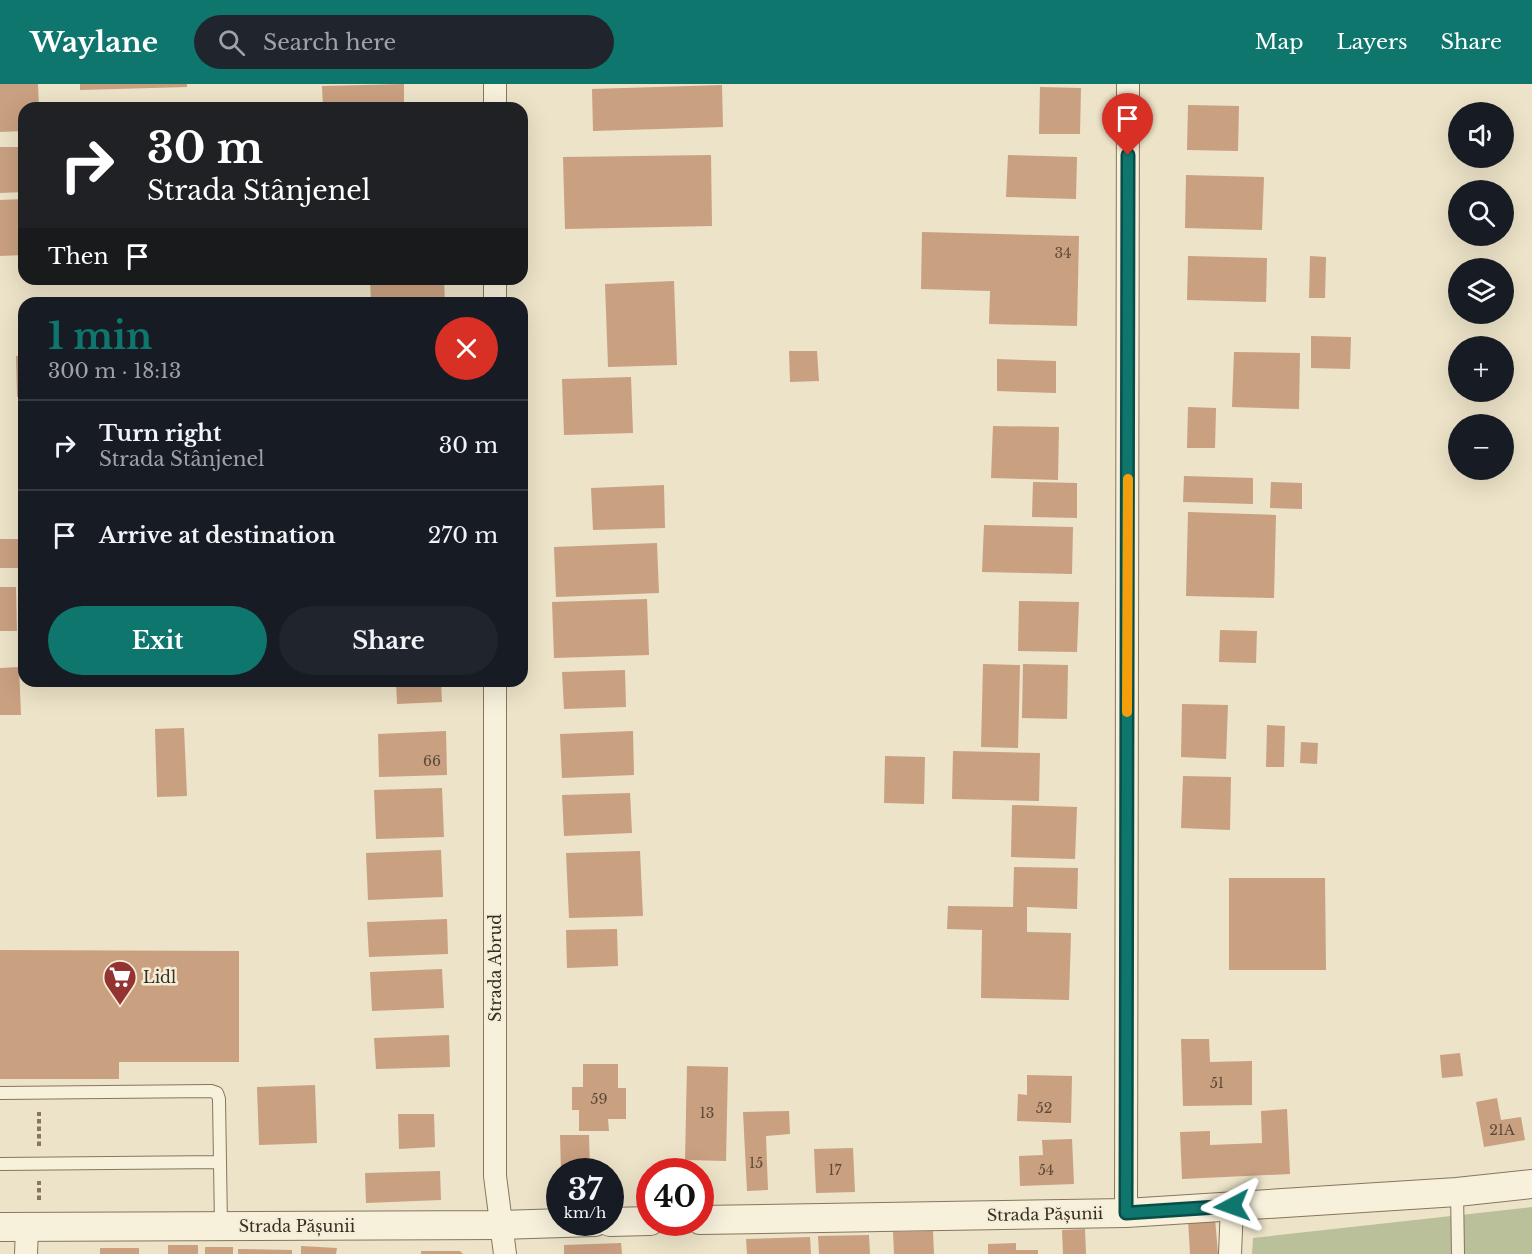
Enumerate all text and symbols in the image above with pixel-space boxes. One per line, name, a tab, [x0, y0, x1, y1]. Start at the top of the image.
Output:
search box	[194, 15, 614, 69]
text: Waylane	[30, 25, 158, 60]
icon: search	[215, 26, 248, 59]
text: Search here	[263, 29, 396, 56]
text: Map	[1255, 29, 1304, 55]
text: Layers	[1337, 29, 1408, 55]
text: Share	[1441, 29, 1502, 55]
pin	[1102, 93, 1153, 155]
icon: arrive	[1111, 102, 1144, 135]
map controls	[1448, 102, 1514, 480]
button: sound	[1448, 102, 1514, 168]
text: 30 m	[147, 122, 263, 174]
icon: right	[48, 126, 126, 204]
text: Strada Stânjenel	[147, 174, 371, 207]
button: search	[1448, 180, 1514, 246]
icon: arrive	[121, 240, 154, 273]
text: Then	[48, 243, 109, 270]
house number: 34	[1055, 244, 1071, 262]
button: layers	[1448, 258, 1514, 324]
text: 1 min	[48, 314, 152, 359]
button: close	[435, 317, 498, 380]
button: +	[1448, 336, 1514, 402]
text: 300 m · 18:13	[48, 359, 181, 383]
button: −	[1448, 414, 1514, 480]
text: Turn right	[99, 420, 221, 447]
icon: right	[48, 429, 81, 462]
text: 30 m	[439, 432, 498, 459]
text: Strada Stânjenel	[99, 447, 265, 471]
icon: arrive	[48, 519, 81, 552]
text: Arrive at destination	[99, 522, 336, 549]
text: 270 m	[428, 522, 498, 549]
button: Exit	[48, 606, 267, 675]
button: Share	[279, 606, 498, 675]
house number: 66	[423, 752, 441, 770]
street label: Strada Abrud	[485, 914, 505, 1022]
supermarket icon: Lidl	[102, 959, 138, 1006]
place label: Lidl	[143, 967, 176, 987]
house number: 51	[1210, 1074, 1224, 1092]
house number: 59	[591, 1090, 607, 1108]
house number: 52	[1036, 1099, 1052, 1117]
house number: 13	[700, 1104, 714, 1122]
house number: 21A	[1489, 1121, 1515, 1139]
house number: 15	[749, 1154, 763, 1172]
speed limit sign: 40	[636, 1158, 714, 1236]
house number: 17	[828, 1161, 843, 1179]
house number: 54	[1038, 1161, 1054, 1179]
text: 37	[568, 1171, 602, 1208]
position arrow	[1200, 1174, 1264, 1238]
text: km/h	[564, 1203, 606, 1222]
street label: Strada Pășunii	[987, 1203, 1104, 1226]
street label: Strada Pășunii	[239, 1216, 356, 1237]

